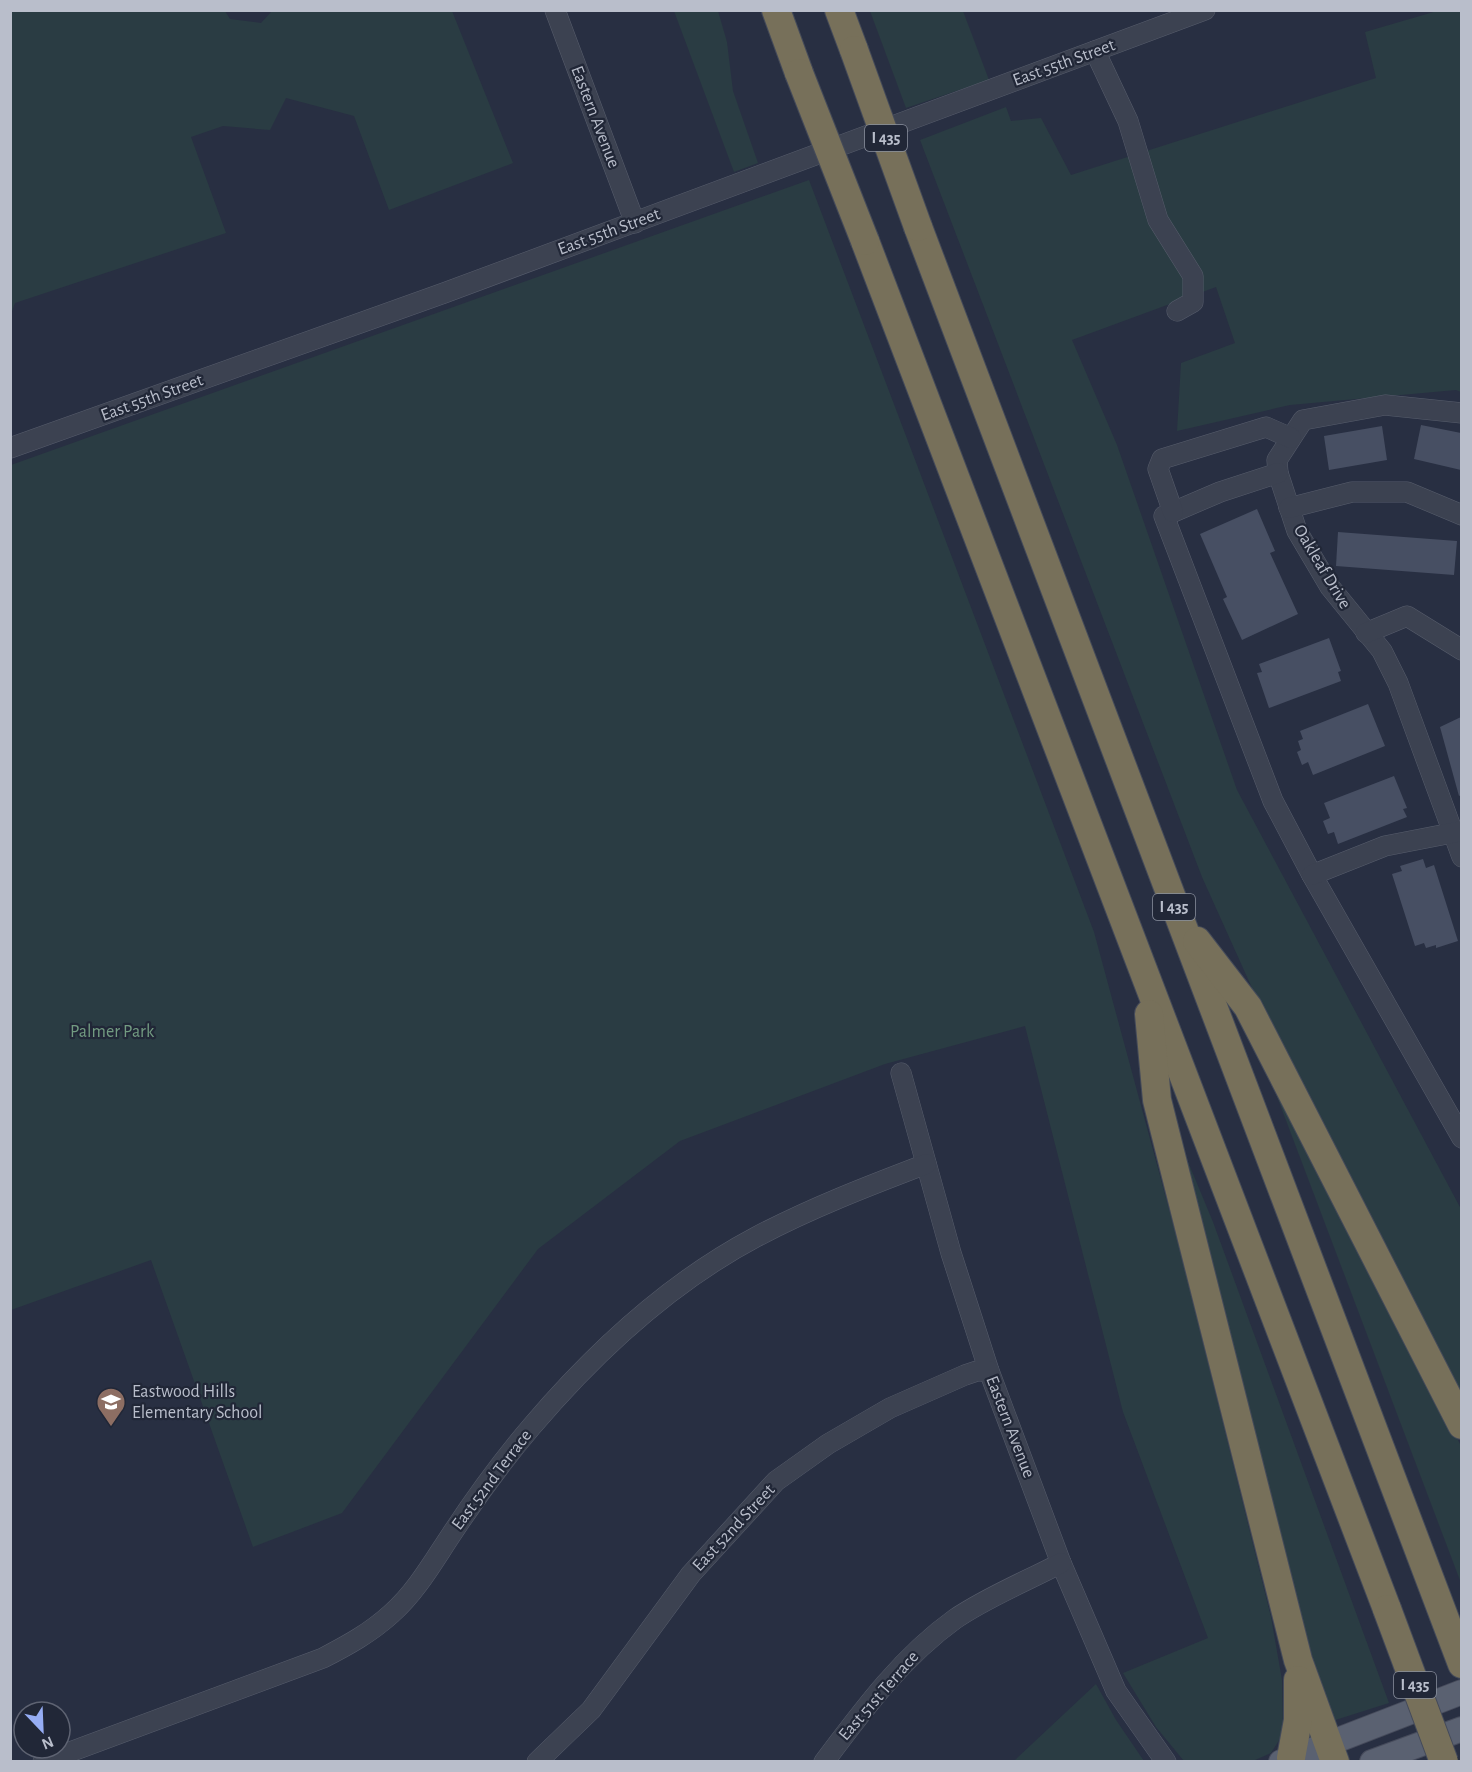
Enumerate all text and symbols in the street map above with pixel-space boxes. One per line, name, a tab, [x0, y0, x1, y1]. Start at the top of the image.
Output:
street label: East 55th Street	[1010, 36, 1118, 90]
street label: Eastern Avenue	[567, 64, 623, 170]
road number: I 435	[865, 125, 907, 151]
street label: East 55th Street	[555, 205, 663, 259]
street label: East 55th Street	[98, 371, 206, 425]
street label: Oakleaf Drive	[1290, 522, 1354, 612]
road number: I 435	[1153, 894, 1195, 920]
park label: Palmer Park	[70, 1023, 155, 1041]
street label: Eastern Avenue	[982, 1374, 1038, 1480]
place label: Eastwood Hills Elementary School	[132, 1383, 263, 1422]
school or university icon: Eastwood Hills Elementary School	[95, 1386, 127, 1428]
street label: East 52nd Terrace	[449, 1427, 535, 1533]
street label: East 52nd Street	[689, 1481, 779, 1575]
street label: East 51st Terrace	[835, 1648, 923, 1744]
road number: I 435	[1394, 1672, 1436, 1698]
north arrow	[12, 1700, 72, 1760]
text: N	[39, 1733, 56, 1752]

